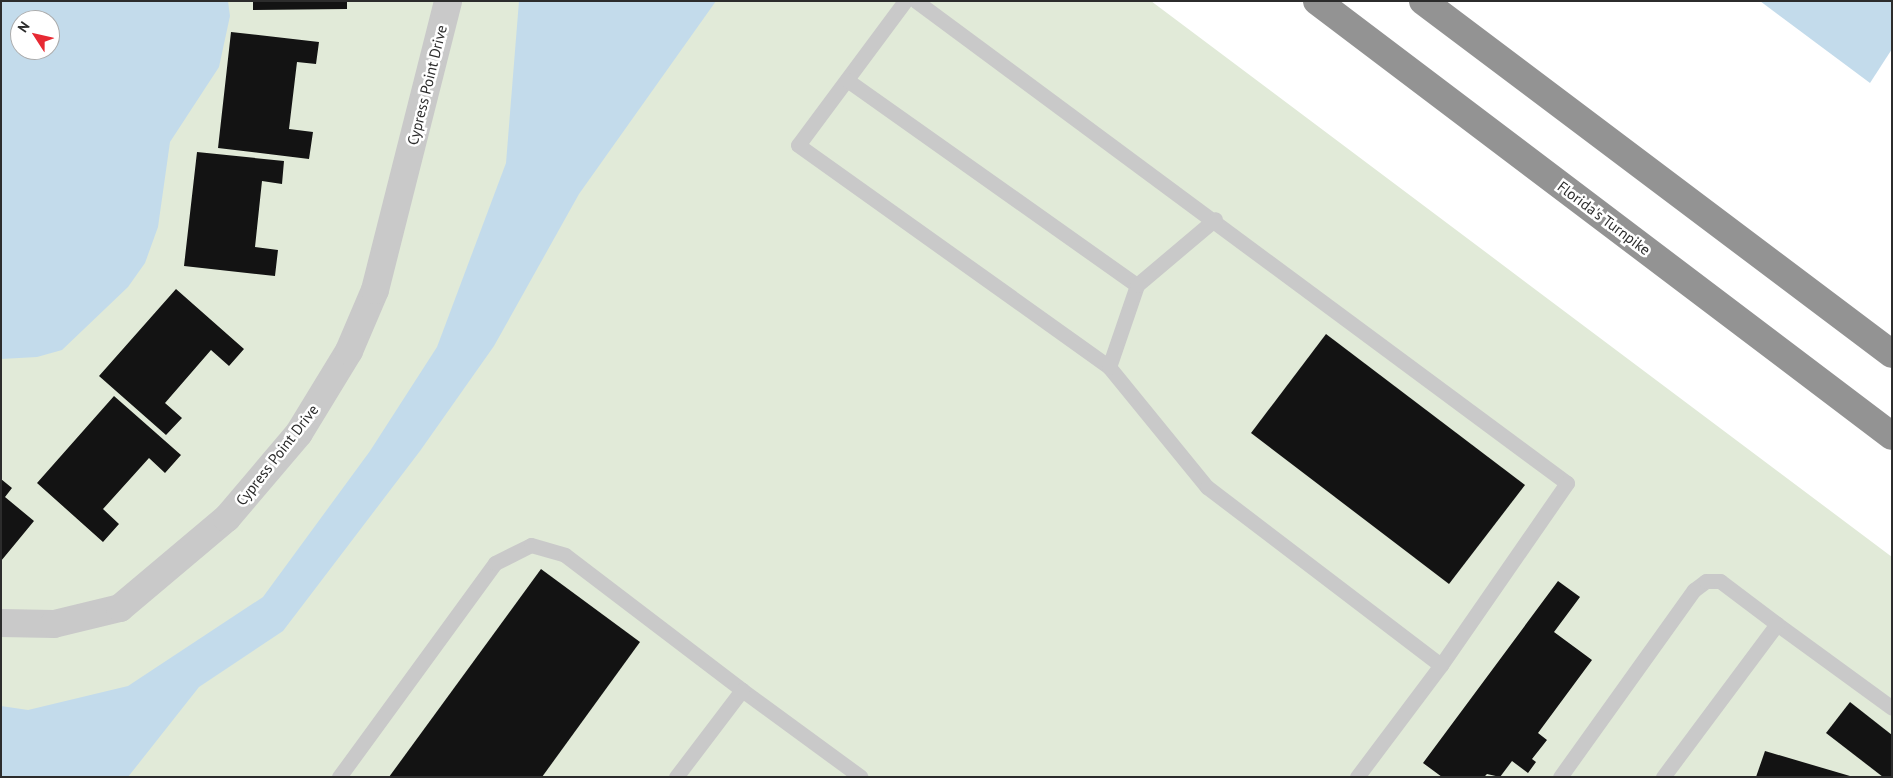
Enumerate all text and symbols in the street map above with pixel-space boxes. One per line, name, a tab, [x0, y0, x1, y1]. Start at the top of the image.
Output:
north arrow	[10, 10, 60, 60]
text: N	[14, 18, 34, 36]
street label: Cypress Point Drive	[403, 23, 451, 147]
street label: Florida's Turnpike	[1554, 177, 1654, 259]
street label: Cypress Point Drive	[232, 401, 322, 509]

